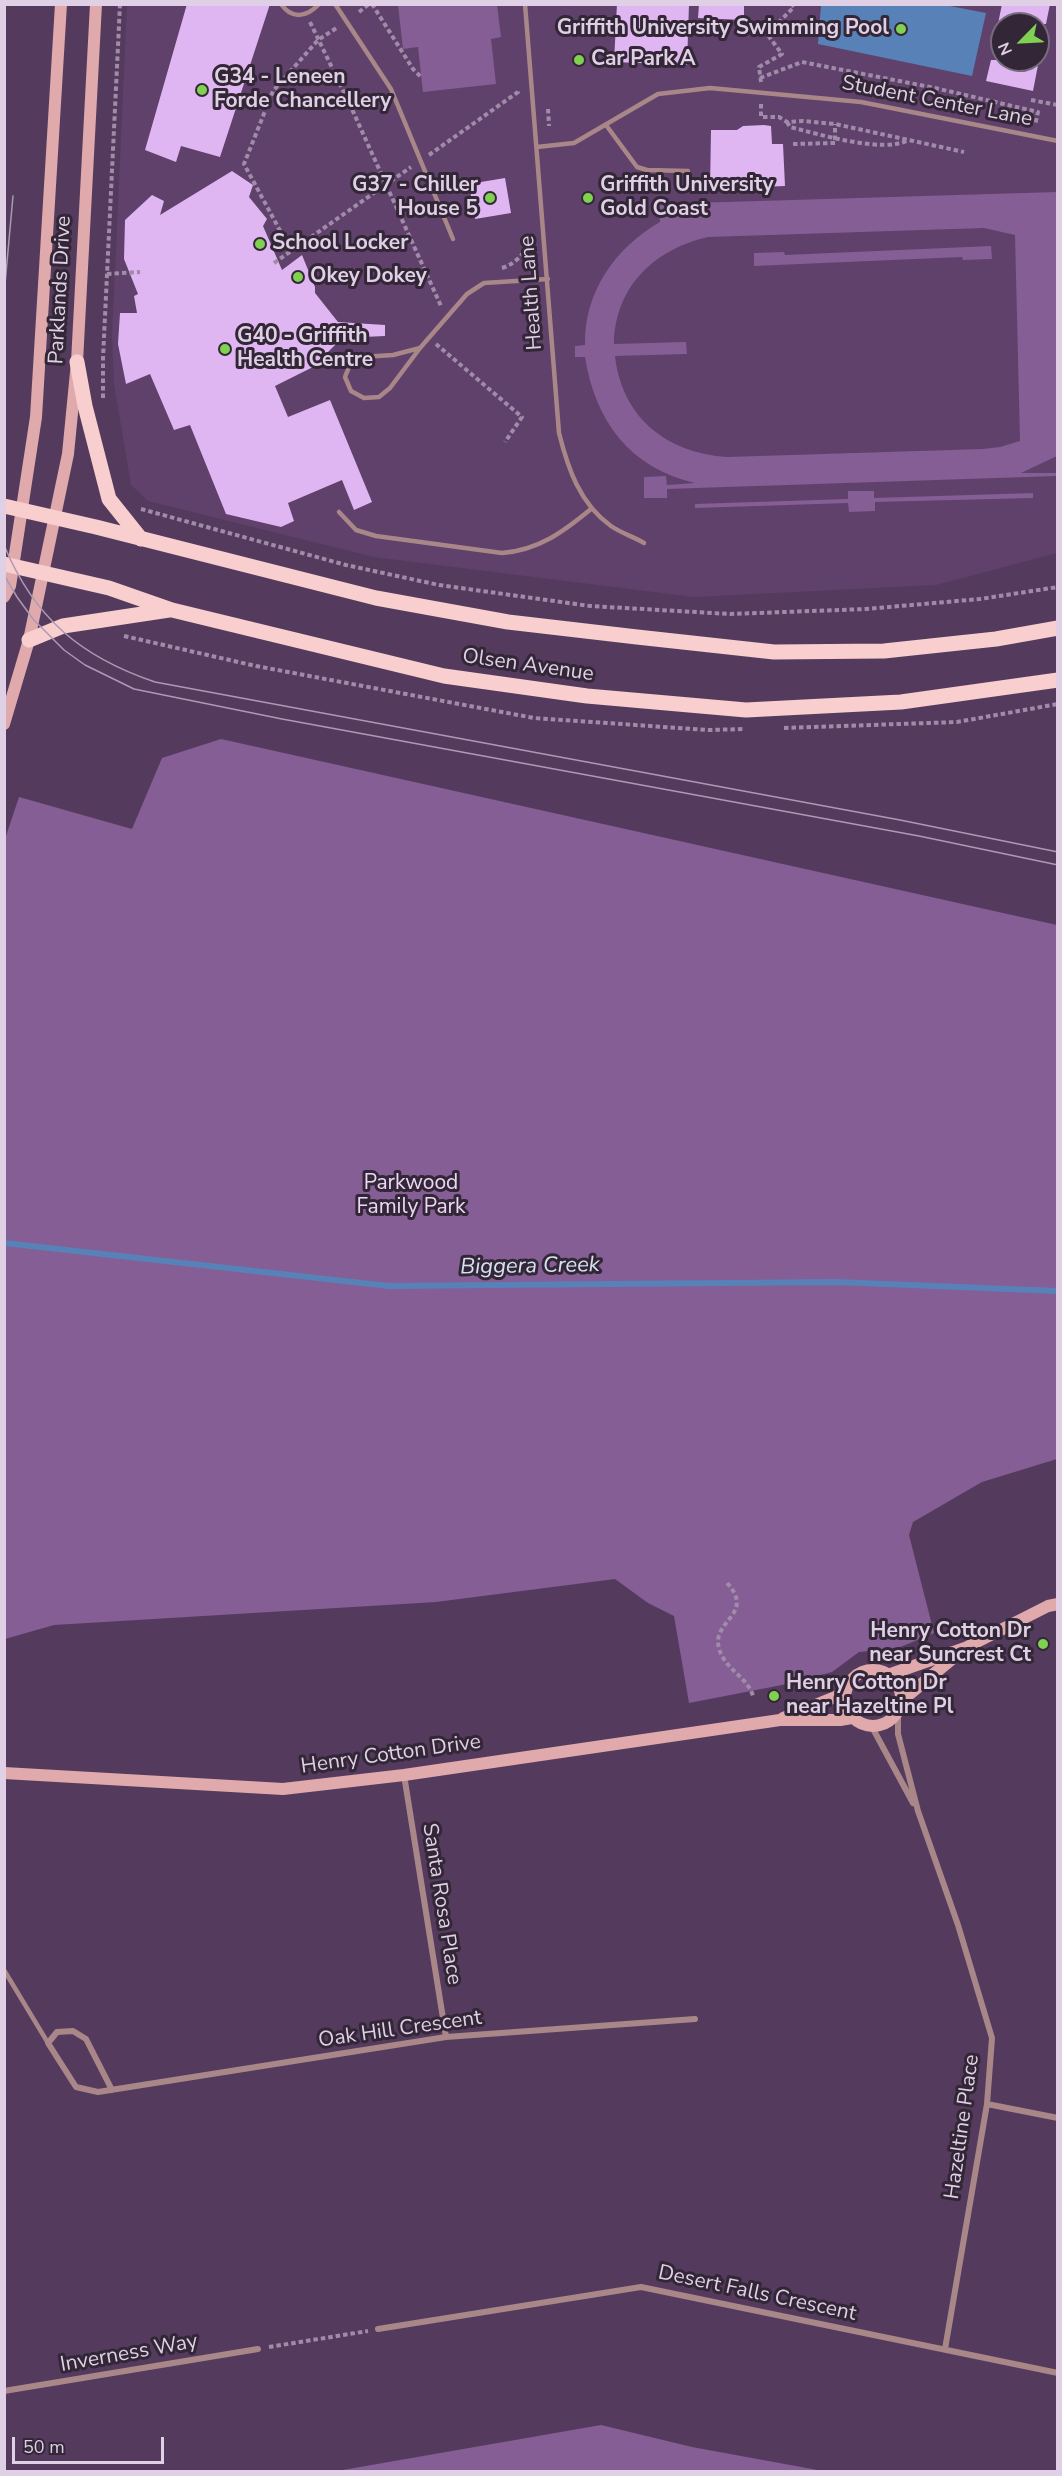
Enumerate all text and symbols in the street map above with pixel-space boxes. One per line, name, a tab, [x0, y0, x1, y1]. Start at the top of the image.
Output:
north arrow	[990, 12, 1050, 72]
place label: Griffith University Swimming Pool	[557, 16, 889, 42]
marker: Griffith University Swimming Pool	[894, 22, 908, 36]
text: N	[993, 39, 1018, 58]
place label: Car Park A	[591, 47, 696, 73]
marker: Car Park A	[572, 53, 586, 67]
place label: G34 - Leneen Forde Chancellery	[214, 65, 391, 115]
street label: Student Center Lane	[840, 71, 1034, 133]
marker: G34 - Leneen Forde Chancellery	[195, 83, 209, 97]
place label: G37 - Chiller House 5	[352, 173, 478, 223]
place label: Griffith University Gold Coast	[600, 173, 773, 223]
marker: G37 - Chiller House 5	[483, 191, 497, 205]
marker: Griffith University Gold Coast	[581, 191, 595, 205]
street label: Parklands Drive	[45, 215, 77, 365]
place label: School Locker	[272, 231, 408, 257]
street label: Health Lane	[515, 235, 549, 351]
marker: School Locker	[253, 237, 267, 251]
place label: Okey Dokey	[310, 264, 427, 290]
marker: Okey Dokey	[291, 270, 305, 284]
place label: G40 - Griffith Health Centre	[237, 324, 373, 374]
marker: G40 - Griffith Health Centre	[218, 342, 232, 356]
street label: Olsen Avenue	[461, 644, 595, 688]
park label: Parkwood Family Park	[356, 1171, 466, 1221]
water label: Biggera Creek	[460, 1253, 600, 1281]
place label: Henry Cotton Dr near Suncrest Ct	[869, 1619, 1031, 1669]
marker: Henry Cotton Dr near Suncrest Ct	[1036, 1637, 1050, 1651]
place label: Henry Cotton Dr near Hazeltine Pl	[786, 1671, 953, 1721]
marker: Henry Cotton Dr near Hazeltine Pl	[767, 1689, 781, 1703]
street label: Henry Cotton Drive	[299, 1730, 483, 1780]
street label: Santa Rosa Place	[416, 1821, 466, 1987]
street label: Oak Hill Crescent	[317, 2006, 483, 2054]
street label: Hazeltine Place	[940, 2053, 986, 2201]
street label: Desert Falls Crescent	[656, 2261, 858, 2327]
street label: Inverness Way	[58, 2330, 200, 2378]
scale bar	[15, 2425, 166, 2463]
text: 50 m	[23, 2435, 65, 2459]

